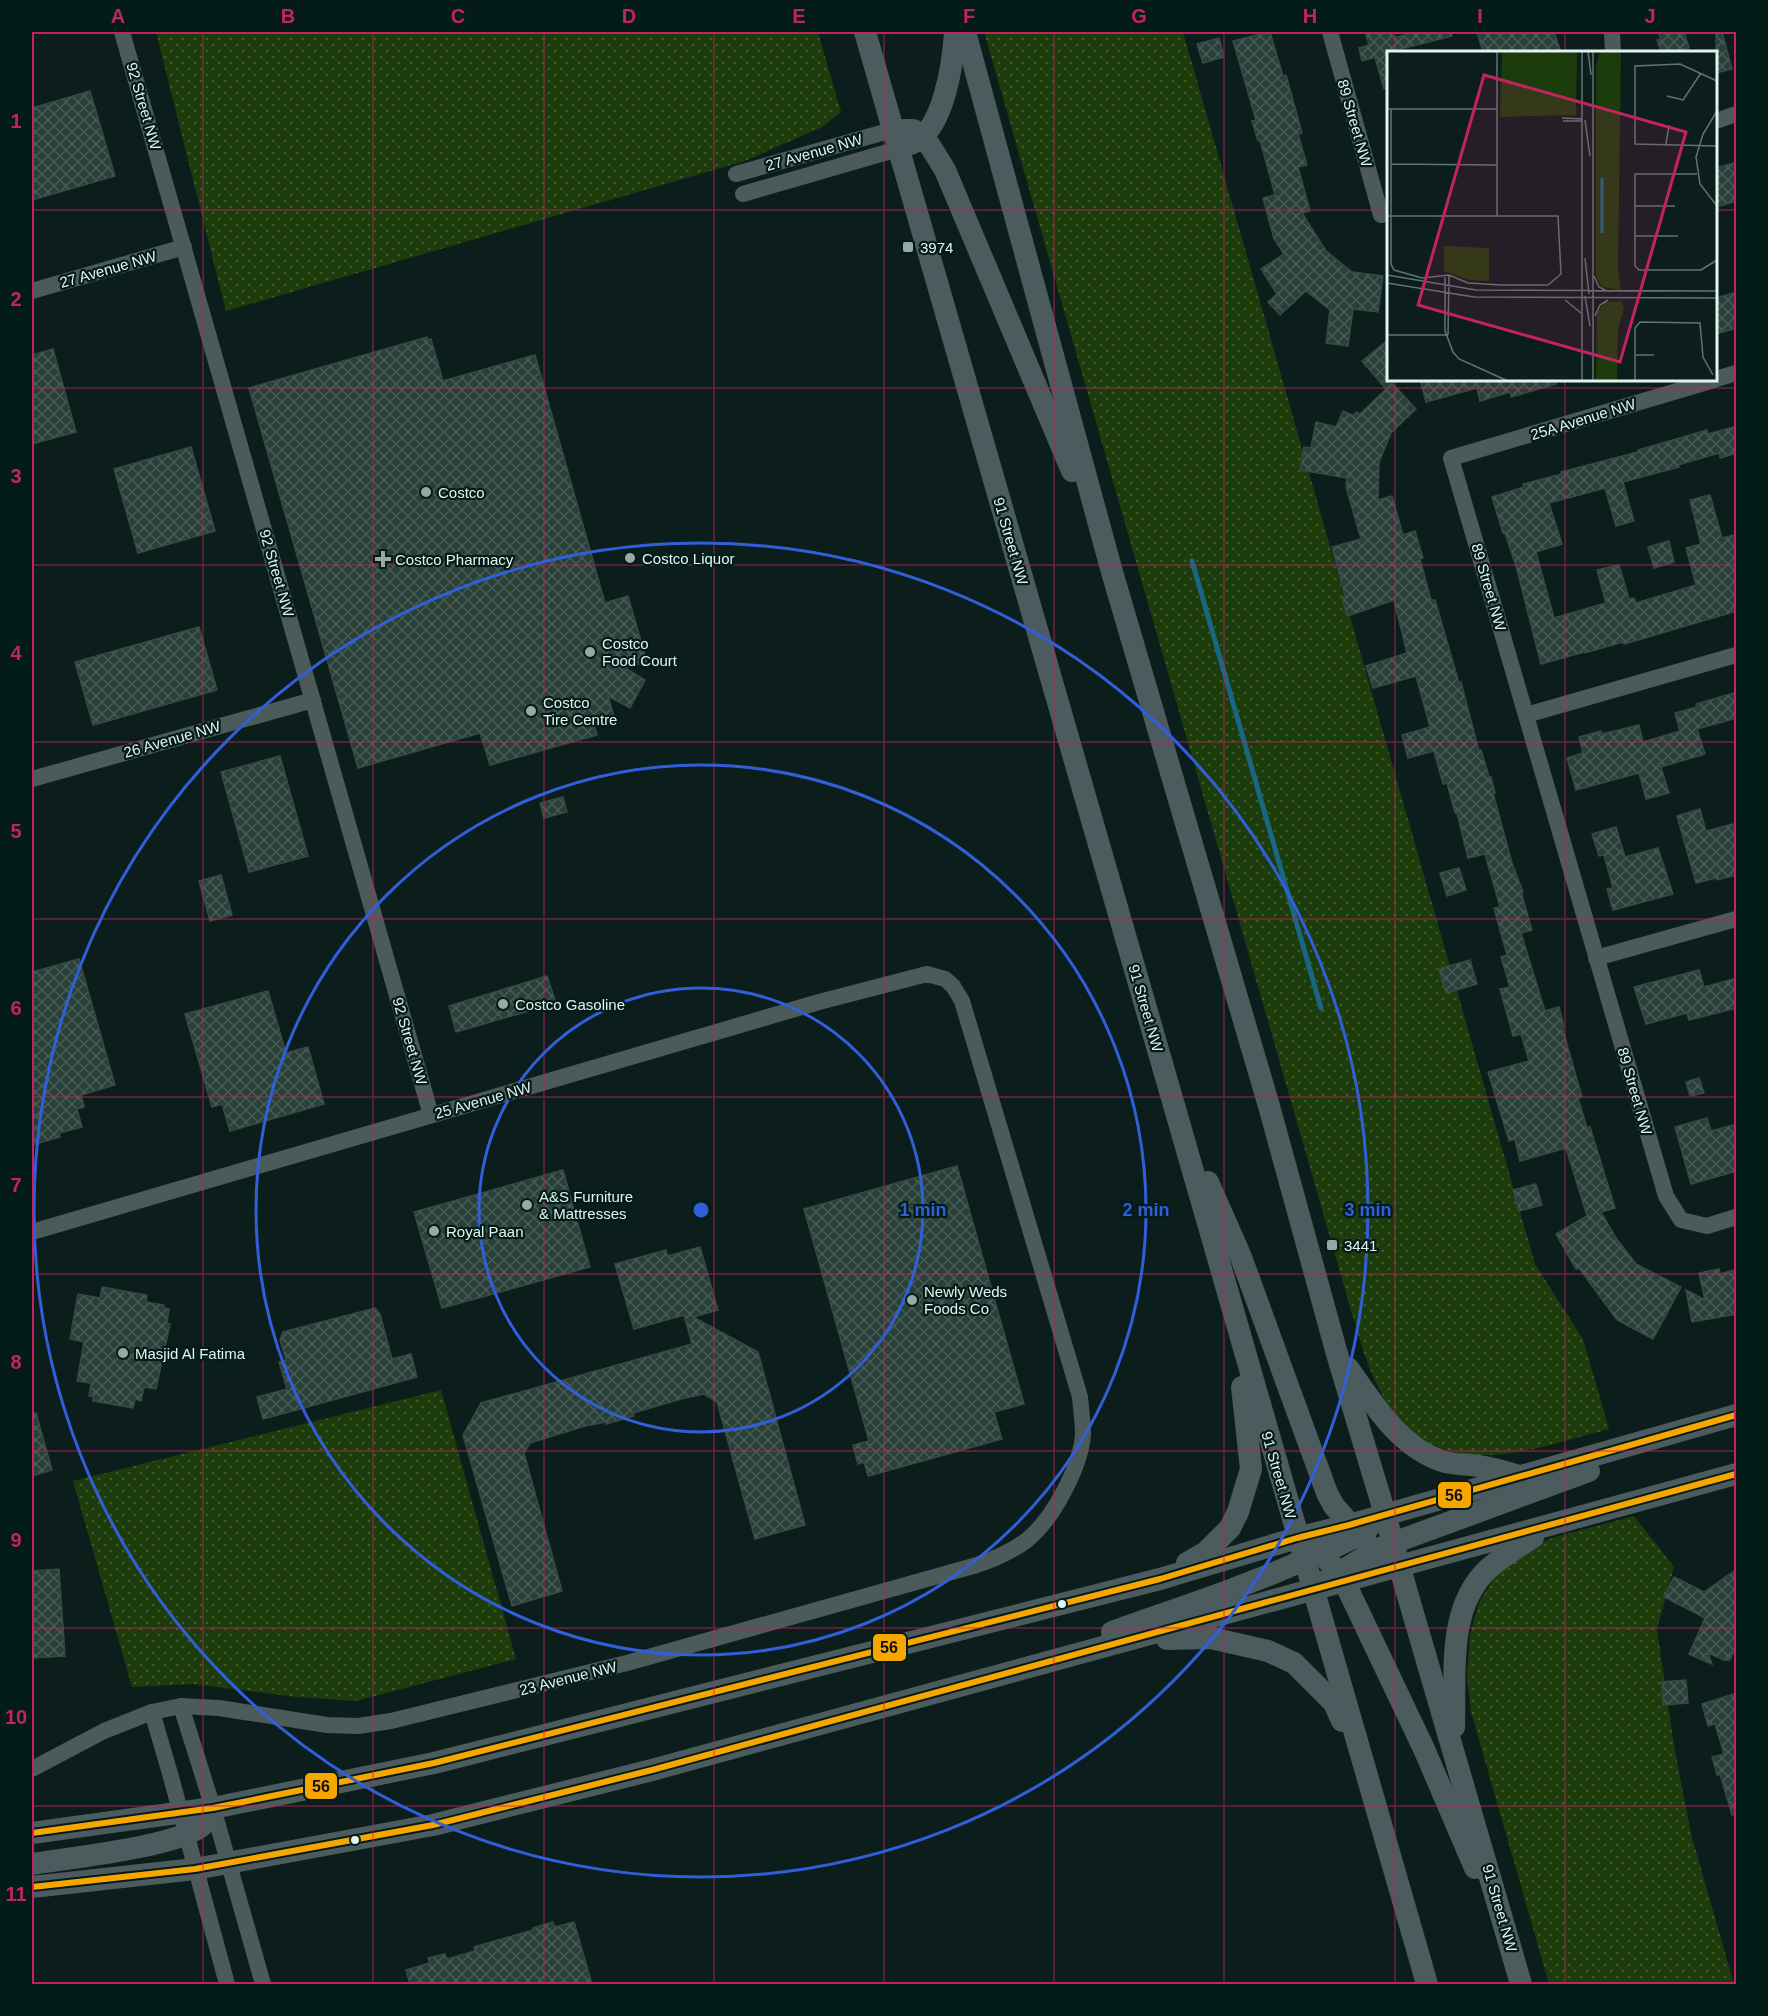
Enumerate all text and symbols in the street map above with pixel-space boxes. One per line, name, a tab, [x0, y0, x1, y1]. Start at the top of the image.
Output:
text: A	[111, 5, 125, 27]
text: B	[281, 5, 295, 27]
text: C	[451, 5, 465, 27]
text: D	[622, 5, 636, 27]
text: E	[792, 5, 806, 27]
text: F	[963, 5, 975, 27]
text: G	[1131, 5, 1147, 27]
text: H	[1303, 5, 1317, 27]
text: I	[1477, 5, 1483, 27]
text: J	[1644, 5, 1656, 27]
inset map	[1387, 51, 1717, 381]
street label: 92 Street NW	[123, 60, 165, 152]
street label: 89 Street NW	[1334, 77, 1376, 169]
text: 1	[10, 110, 22, 132]
street label: 27 Avenue NW	[764, 130, 865, 174]
place label: 3974	[920, 239, 953, 256]
marker: 3974	[901, 240, 915, 254]
street label: 27 Avenue NW	[58, 247, 159, 291]
text: 2	[10, 288, 22, 310]
street label: 25A Avenue NW	[1528, 395, 1638, 443]
text: 3	[10, 465, 22, 487]
place label: Costco	[438, 484, 485, 501]
marker: Costco	[419, 485, 433, 499]
street label: 91 Street NW	[990, 495, 1032, 587]
street label: 92 Street NW	[256, 527, 298, 619]
street label: 89 Street NW	[1468, 541, 1510, 633]
place label: Costco Liquor	[642, 550, 735, 567]
place label: Costco Pharmacy	[395, 551, 514, 568]
marker: Costco Liquor	[623, 551, 637, 565]
marker: Costco Pharmacy	[376, 552, 390, 566]
place label: Costco Food Court	[602, 635, 678, 669]
text: 4	[10, 642, 22, 664]
marker: Costco Food Court	[583, 645, 597, 659]
place label: Costco Tire Centre	[543, 694, 617, 728]
marker: Costco Tire Centre	[524, 704, 538, 718]
street label: 26 Avenue NW	[122, 717, 223, 761]
text: 5	[10, 820, 22, 842]
street label: 91 Street NW	[1125, 962, 1167, 1054]
street label: 92 Street NW	[389, 995, 431, 1087]
place label: Costco Gasoline	[515, 996, 625, 1013]
text: 6	[10, 997, 22, 1019]
marker: Costco Gasoline	[496, 997, 510, 1011]
street label: 89 Street NW	[1614, 1045, 1656, 1137]
street label: 25 Avenue NW	[433, 1078, 534, 1122]
text: 7	[10, 1174, 22, 1196]
place label: A&S Furniture & Mattresses	[539, 1188, 633, 1222]
marker: A&S Furniture & Mattresses	[520, 1198, 534, 1212]
centre of rings	[691, 1200, 711, 1220]
text: 1 min	[899, 1200, 947, 1220]
text: 2 min	[1122, 1200, 1170, 1220]
text: 3 min	[1344, 1200, 1392, 1220]
place label: Royal Paan	[446, 1223, 524, 1240]
marker: Royal Paan	[427, 1224, 441, 1238]
place label: 3441	[1344, 1237, 1377, 1254]
marker: 3441	[1325, 1238, 1339, 1252]
place label: Newly Weds Foods Co	[924, 1283, 1007, 1317]
marker: Newly Weds Foods Co	[905, 1293, 919, 1307]
place label: Masjid Al Fatima	[135, 1345, 246, 1362]
marker: Masjid Al Fatima	[116, 1346, 130, 1360]
text: 8	[10, 1351, 22, 1373]
street label: 91 Street NW	[1258, 1429, 1300, 1521]
line badge: 56	[1437, 1481, 1472, 1509]
text: 56	[1445, 1487, 1463, 1504]
text: 9	[10, 1529, 22, 1551]
unlabelled marker	[1056, 1598, 1068, 1610]
line badge: 56	[872, 1633, 907, 1662]
text: 56	[880, 1639, 898, 1656]
street label: 23 Avenue NW	[518, 1657, 619, 1698]
text: 10	[5, 1706, 27, 1728]
line badge: 56	[304, 1772, 338, 1800]
text: 56	[312, 1778, 330, 1795]
unlabelled marker	[349, 1834, 361, 1846]
street label: 91 Street NW	[1479, 1862, 1521, 1954]
text: 11	[5, 1883, 27, 1905]

